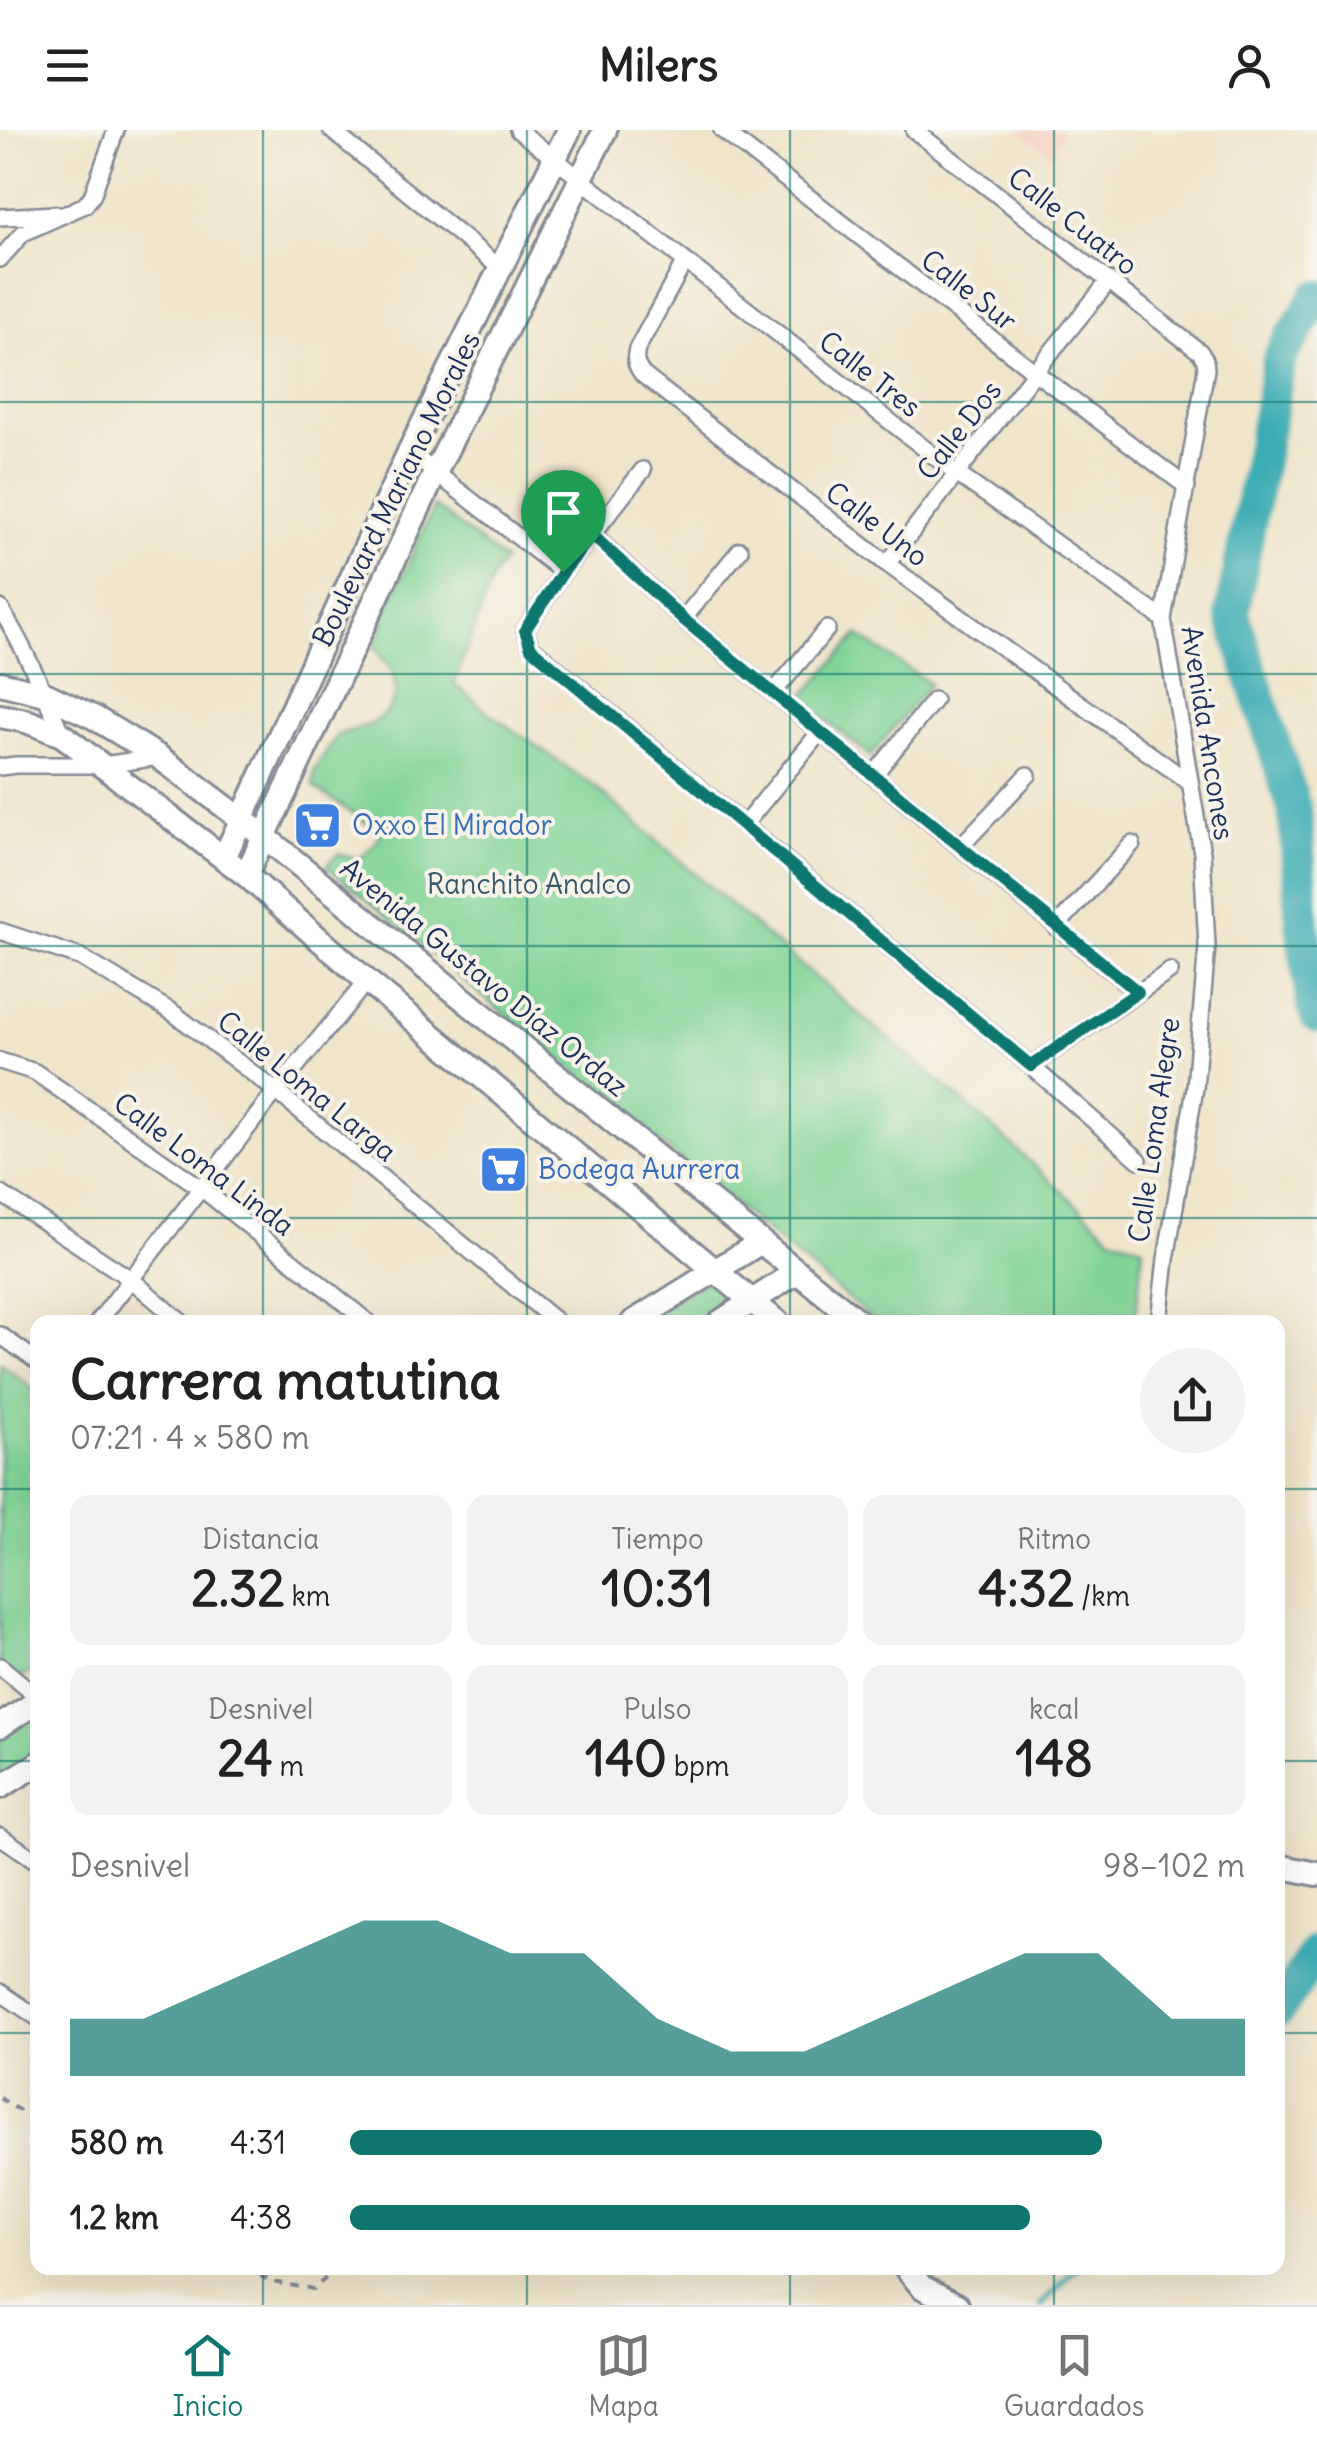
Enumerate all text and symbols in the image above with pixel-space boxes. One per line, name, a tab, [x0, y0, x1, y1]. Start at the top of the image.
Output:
text: Milers	[599, 37, 718, 93]
icon: menu	[40, 38, 95, 93]
icon: person	[1222, 38, 1277, 93]
street label: Calle Cuatro	[1001, 159, 1145, 283]
street label: Calle Sur	[914, 241, 1024, 339]
street label: Calle Tres	[812, 323, 928, 425]
street label: Boulevard Mariano Morales	[304, 326, 488, 652]
street label: Calle Dos	[909, 373, 1009, 487]
pin	[521, 470, 606, 573]
street label: Calle Uno	[819, 474, 935, 574]
icon: arrive	[536, 485, 591, 540]
street label: Avenida Ancones	[1173, 623, 1243, 843]
supermarket icon: Oxxo El Mirador	[291, 799, 343, 851]
place label: Oxxo El Mirador	[352, 807, 552, 843]
street label: Avenida Gustavo Díaz Ordaz	[333, 850, 635, 1104]
park label: Ranchito Analco	[427, 866, 631, 902]
street label: Calle Loma Larga	[210, 1003, 404, 1169]
street label: Calle Loma Alegre	[1120, 1015, 1188, 1245]
street label: Calle Loma Linda	[107, 1084, 301, 1244]
supermarket icon: Bodega Aurrera	[477, 1143, 529, 1195]
place label: Bodega Aurrera	[538, 1151, 740, 1187]
text: Carrera matutina	[70, 1345, 501, 1414]
button: share	[1140, 1348, 1245, 1453]
text: 07:21 · 4 × 580 m	[70, 1417, 310, 1458]
text: Distancia	[202, 1521, 319, 1557]
text: Tiempo	[611, 1521, 704, 1557]
text: Ritmo	[1017, 1521, 1091, 1557]
text: 2.32	[191, 1557, 285, 1620]
text: 10:31	[602, 1557, 713, 1620]
text: 4:32	[978, 1557, 1074, 1620]
text: km	[285, 1578, 330, 1614]
text: /km	[1074, 1578, 1130, 1614]
text: Desnivel	[208, 1691, 313, 1727]
text: Pulso	[624, 1691, 691, 1727]
text: kcal	[1029, 1691, 1079, 1727]
text: 24	[217, 1727, 273, 1790]
text: 140	[585, 1727, 667, 1790]
text: 148	[1015, 1727, 1093, 1790]
text: m	[273, 1748, 304, 1784]
text: bpm	[667, 1748, 730, 1784]
text: Desnivel	[70, 1845, 190, 1886]
text: 98–102 m	[1103, 1845, 1245, 1886]
text: 580 m	[70, 2122, 164, 2163]
text: 4:31	[230, 2122, 286, 2163]
text: 1.2 km	[70, 2197, 159, 2238]
text: 4:38	[230, 2197, 292, 2238]
tab: Inicio	[172, 2328, 243, 2424]
tab: Mapa	[588, 2328, 659, 2424]
tab: Guardados	[1004, 2328, 1144, 2424]

